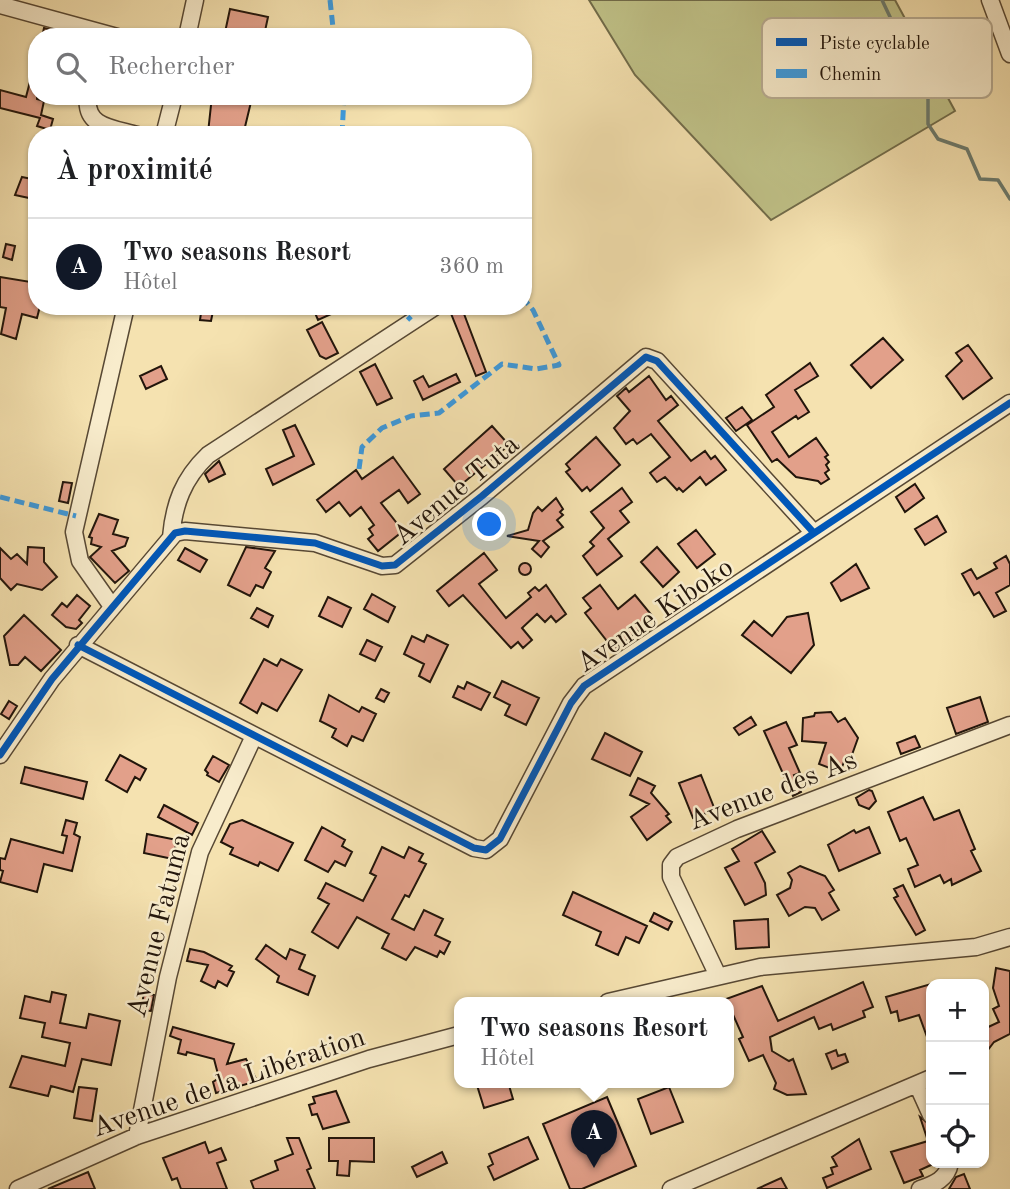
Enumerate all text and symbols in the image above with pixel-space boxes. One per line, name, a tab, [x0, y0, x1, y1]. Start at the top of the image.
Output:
legend	[762, 18, 992, 98]
search box	[28, 28, 532, 105]
text: Piste cyclable	[819, 35, 930, 54]
icon: search	[52, 48, 90, 86]
text: Rechercher	[108, 54, 235, 80]
text: Chemin	[819, 66, 881, 85]
text: À proximité	[56, 156, 213, 186]
text: Two seasons Resort	[123, 240, 351, 266]
text: A	[70, 255, 88, 278]
text: 360 m	[439, 255, 504, 278]
text: Hôtel	[123, 271, 177, 294]
street label: Avenue Tuta	[388, 431, 526, 552]
your location	[472, 507, 506, 541]
street label: Avenue Kiboko	[572, 554, 739, 679]
street label: Avenue des As	[685, 747, 861, 837]
street label: Avenue Fatuma	[124, 831, 196, 1021]
map controls	[926, 979, 989, 1168]
button: +	[926, 979, 989, 1042]
popup	[454, 997, 734, 1088]
text: Two seasons Resort	[480, 1016, 708, 1042]
street label: Avenue de la Libération	[89, 1024, 369, 1144]
button: −	[926, 1042, 989, 1105]
text: Hôtel	[480, 1047, 534, 1070]
button: locate	[926, 1105, 989, 1168]
pin: A	[571, 1110, 617, 1168]

